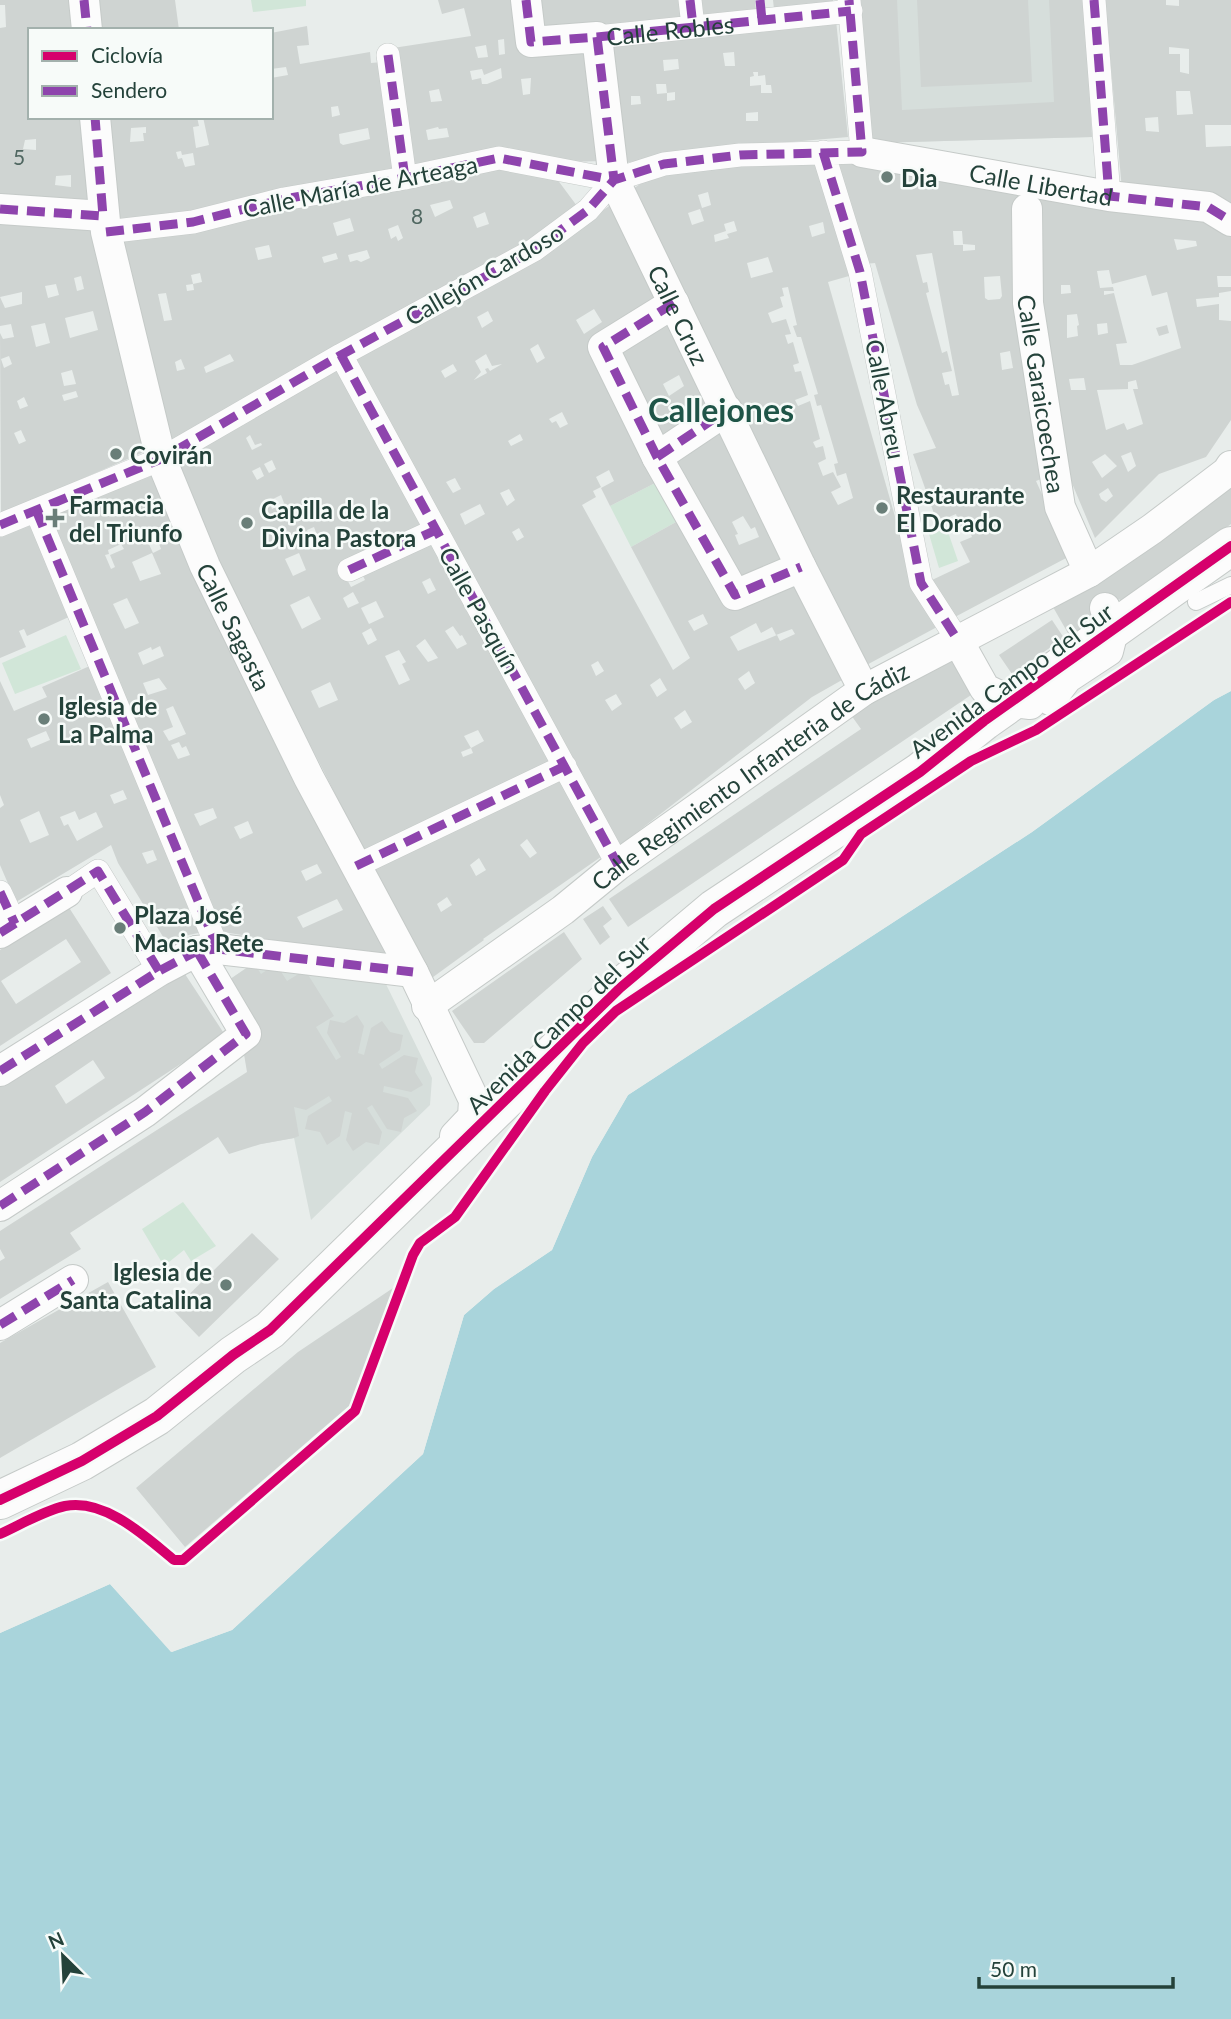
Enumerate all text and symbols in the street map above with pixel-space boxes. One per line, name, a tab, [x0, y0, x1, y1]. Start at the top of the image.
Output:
street label: Calle Robles	[605, 9, 735, 50]
legend	[28, 28, 273, 119]
text: Ciclovía	[91, 42, 163, 67]
text: Sendero	[91, 77, 167, 102]
house number: 5	[13, 144, 25, 169]
street label: Calle María de Arteaga	[240, 149, 480, 223]
street label: Calle Libertad	[967, 157, 1115, 211]
place label: Dia	[901, 163, 937, 192]
marker: Dia	[879, 169, 895, 185]
house number: 8	[411, 203, 423, 228]
street label: Callejón Cardoso	[400, 217, 568, 331]
street label: Calle Cruz	[643, 260, 715, 369]
street label: Calle Garaicoechea	[1013, 294, 1072, 495]
street label: Calle Abreu	[860, 337, 912, 461]
district label: Callejones	[648, 390, 794, 429]
place label: Covirán	[130, 440, 212, 469]
marker: Covirán	[108, 446, 124, 462]
place label: Restaurante El Dorado	[896, 480, 1025, 537]
place label: Farmacia del Triunfo	[69, 490, 182, 547]
place label: Capilla de la Divina Pastora	[261, 495, 416, 552]
marker: Restaurante El Dorado	[874, 500, 890, 516]
marker: Farmacia del Triunfo	[47, 510, 63, 526]
marker: Capilla de la Divina Pastora	[239, 515, 255, 531]
street label: Calle Pasquín	[433, 542, 527, 678]
street label: Calle Sagasta	[191, 558, 278, 695]
street label: Avenida Campo del Sur	[904, 596, 1119, 764]
street label: Calle Regimiento Infanteria de Cádiz	[585, 655, 913, 896]
place label: Iglesia de La Palma	[58, 691, 157, 748]
marker: Iglesia de La Palma	[36, 711, 52, 727]
place label: Plaza José Macias Rete	[134, 900, 264, 957]
marker: Plaza José Macias Rete	[112, 920, 128, 936]
street label: Avenida Campo del Sur	[460, 929, 656, 1119]
place label: Iglesia de Santa Catalina	[60, 1257, 212, 1314]
marker: Iglesia de Santa Catalina	[218, 1277, 234, 1293]
north arrow	[28, 1921, 98, 1991]
text: N	[45, 1927, 67, 1953]
scale bar	[979, 1946, 1173, 1990]
text: 50 m	[990, 1956, 1037, 1981]

